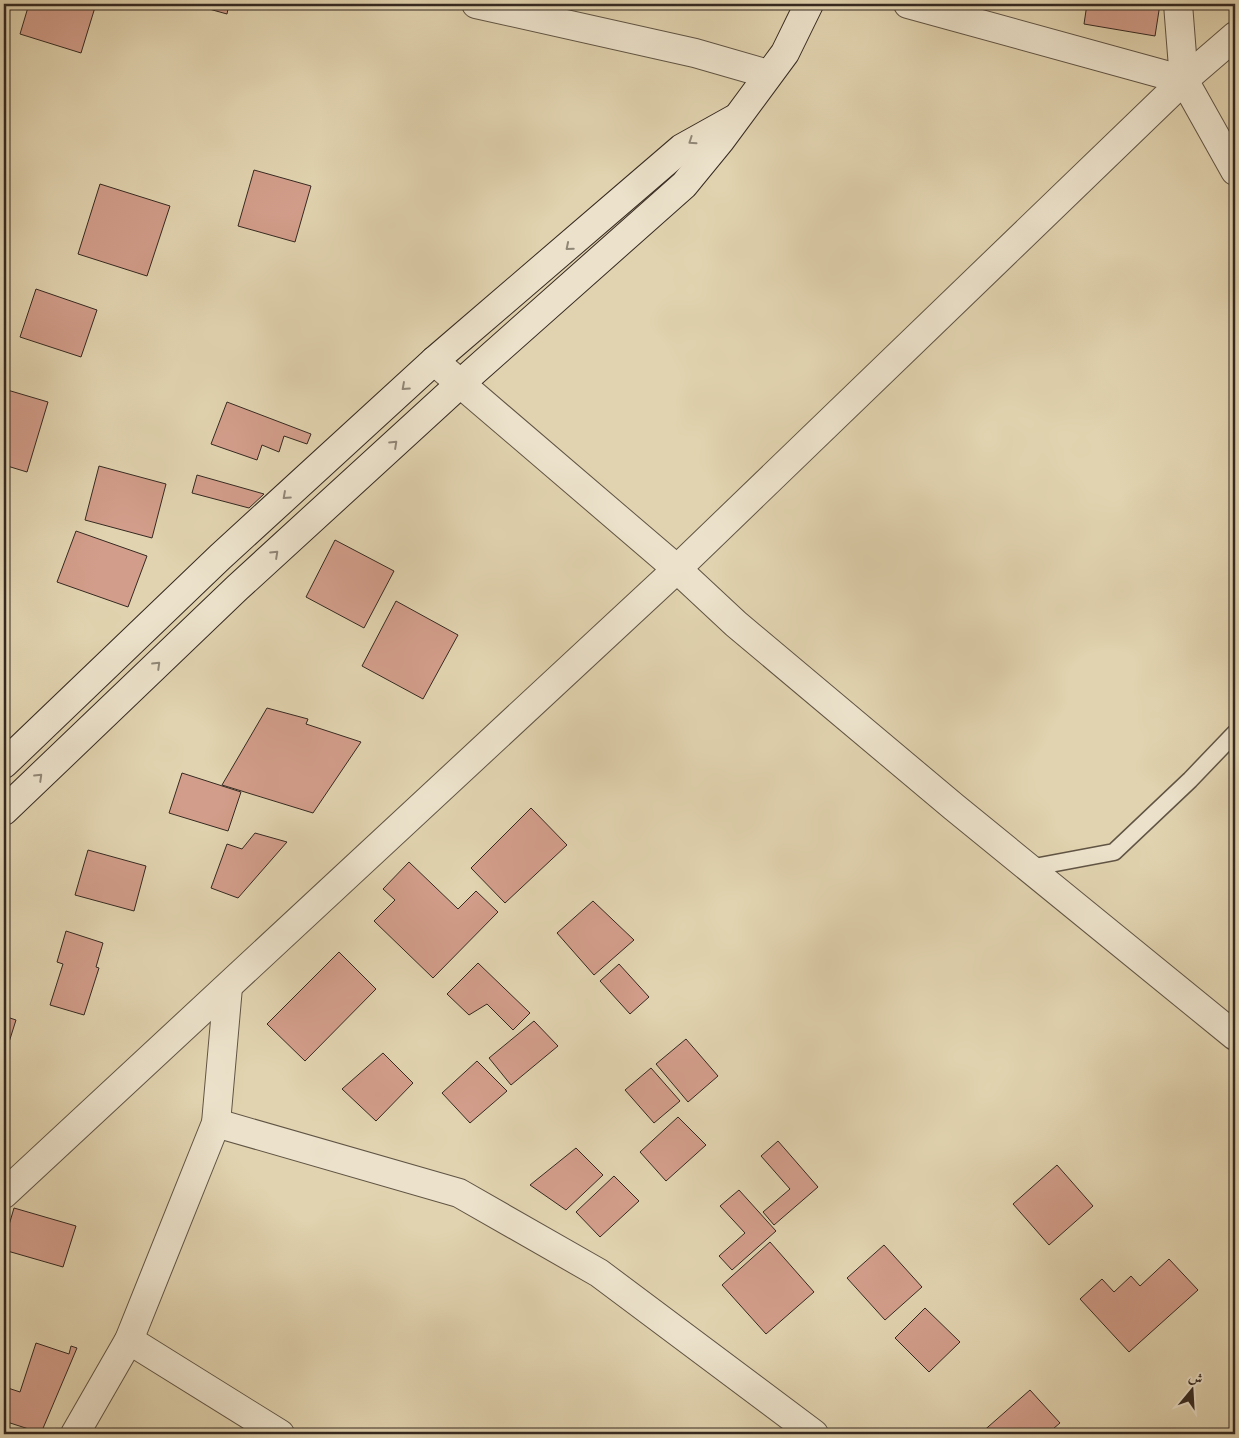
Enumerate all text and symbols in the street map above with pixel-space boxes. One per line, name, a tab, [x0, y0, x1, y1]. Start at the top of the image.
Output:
one-way arrow	[688, 135, 698, 144]
one-way arrow	[565, 241, 574, 250]
one-way arrow	[402, 381, 411, 390]
one-way arrow	[389, 441, 398, 450]
one-way arrow	[282, 491, 291, 500]
one-way arrow	[269, 551, 278, 560]
one-way arrow	[151, 662, 160, 671]
one-way arrow	[33, 774, 42, 783]
north arrow	[1166, 1366, 1216, 1416]
text: ش	[1187, 1368, 1205, 1388]

